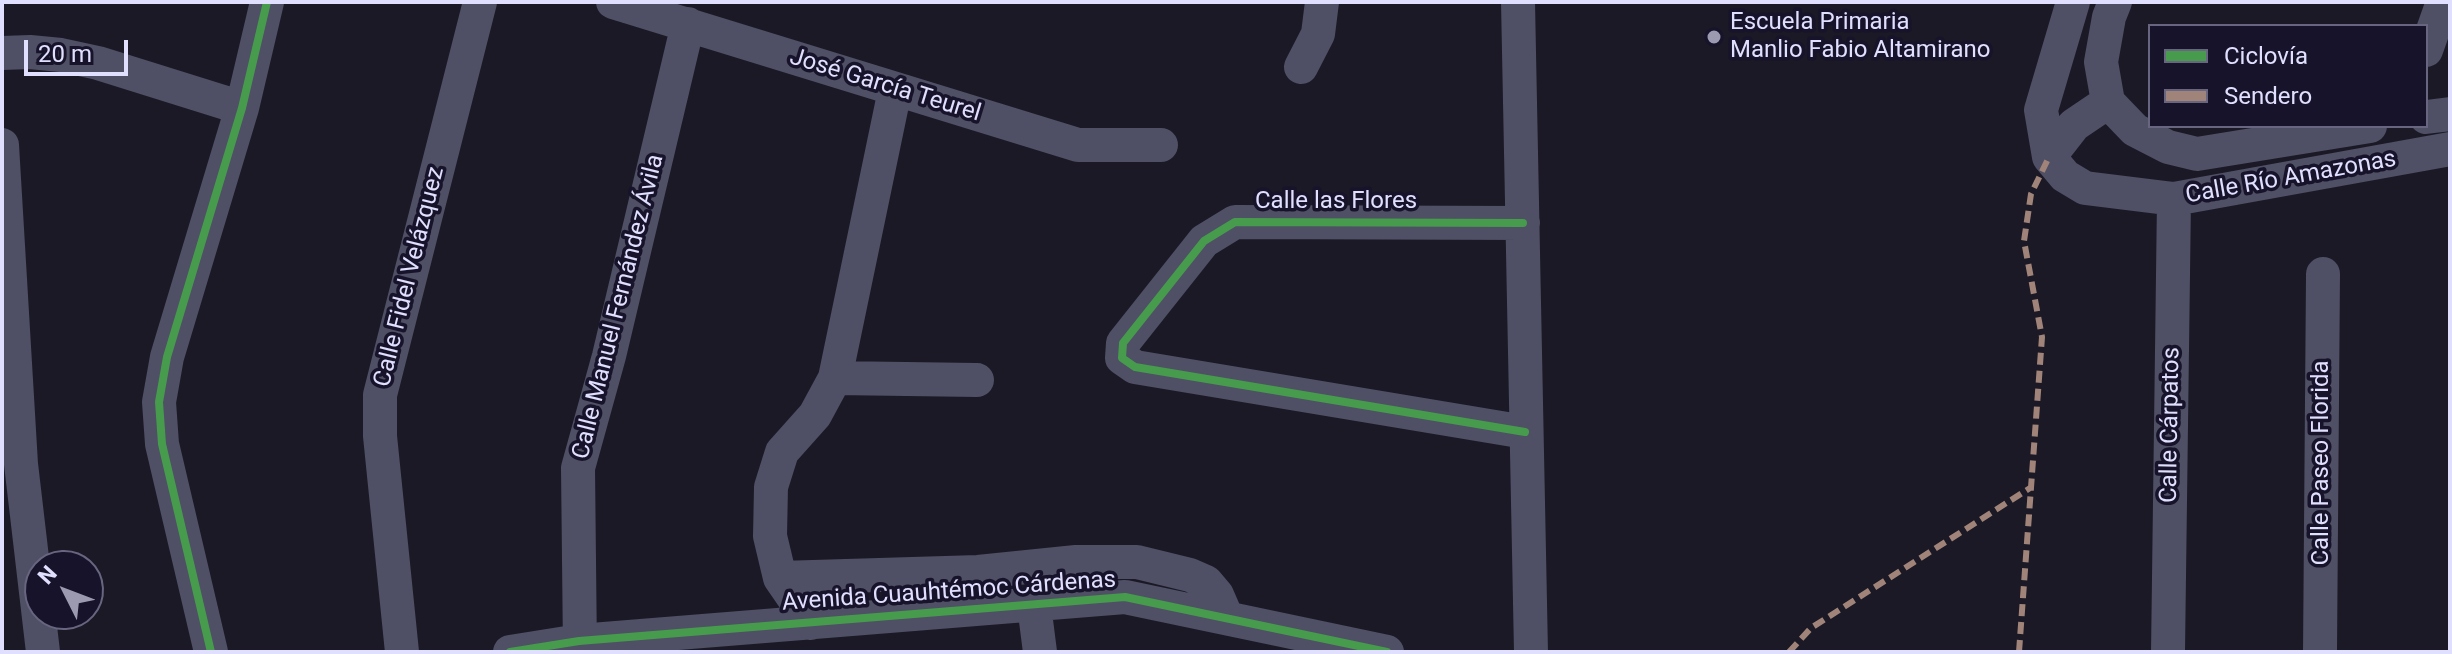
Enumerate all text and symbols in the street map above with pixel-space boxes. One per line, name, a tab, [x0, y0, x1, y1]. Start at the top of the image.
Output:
place label: Escuela Primaria Manlio Fabio Altamirano	[1730, 9, 1990, 65]
scale bar	[28, 24, 132, 74]
legend	[2148, 24, 2428, 128]
marker: Escuela Primaria Manlio Fabio Altamirano	[1705, 28, 1723, 46]
text: 20 m	[38, 40, 92, 68]
text: Ciclovía	[2224, 42, 2308, 70]
street label: José García Teurel	[786, 43, 984, 129]
text: Sendero	[2224, 82, 2312, 110]
street label: Calle Río Amazonas	[2183, 145, 2399, 211]
street label: Calle Manuel Fernández Ávila	[567, 152, 671, 462]
street label: Calle Fidel Velázquez	[369, 164, 451, 390]
street label: Calle las Flores	[1255, 188, 1417, 216]
street label: Calle Cárpatos	[2155, 347, 2187, 503]
street label: Calle Paseo Florida	[2308, 360, 2336, 566]
north arrow	[24, 550, 104, 630]
text: N	[33, 561, 62, 589]
street label: Avenida Cuauhtémoc Cárdenas	[781, 566, 1117, 618]

